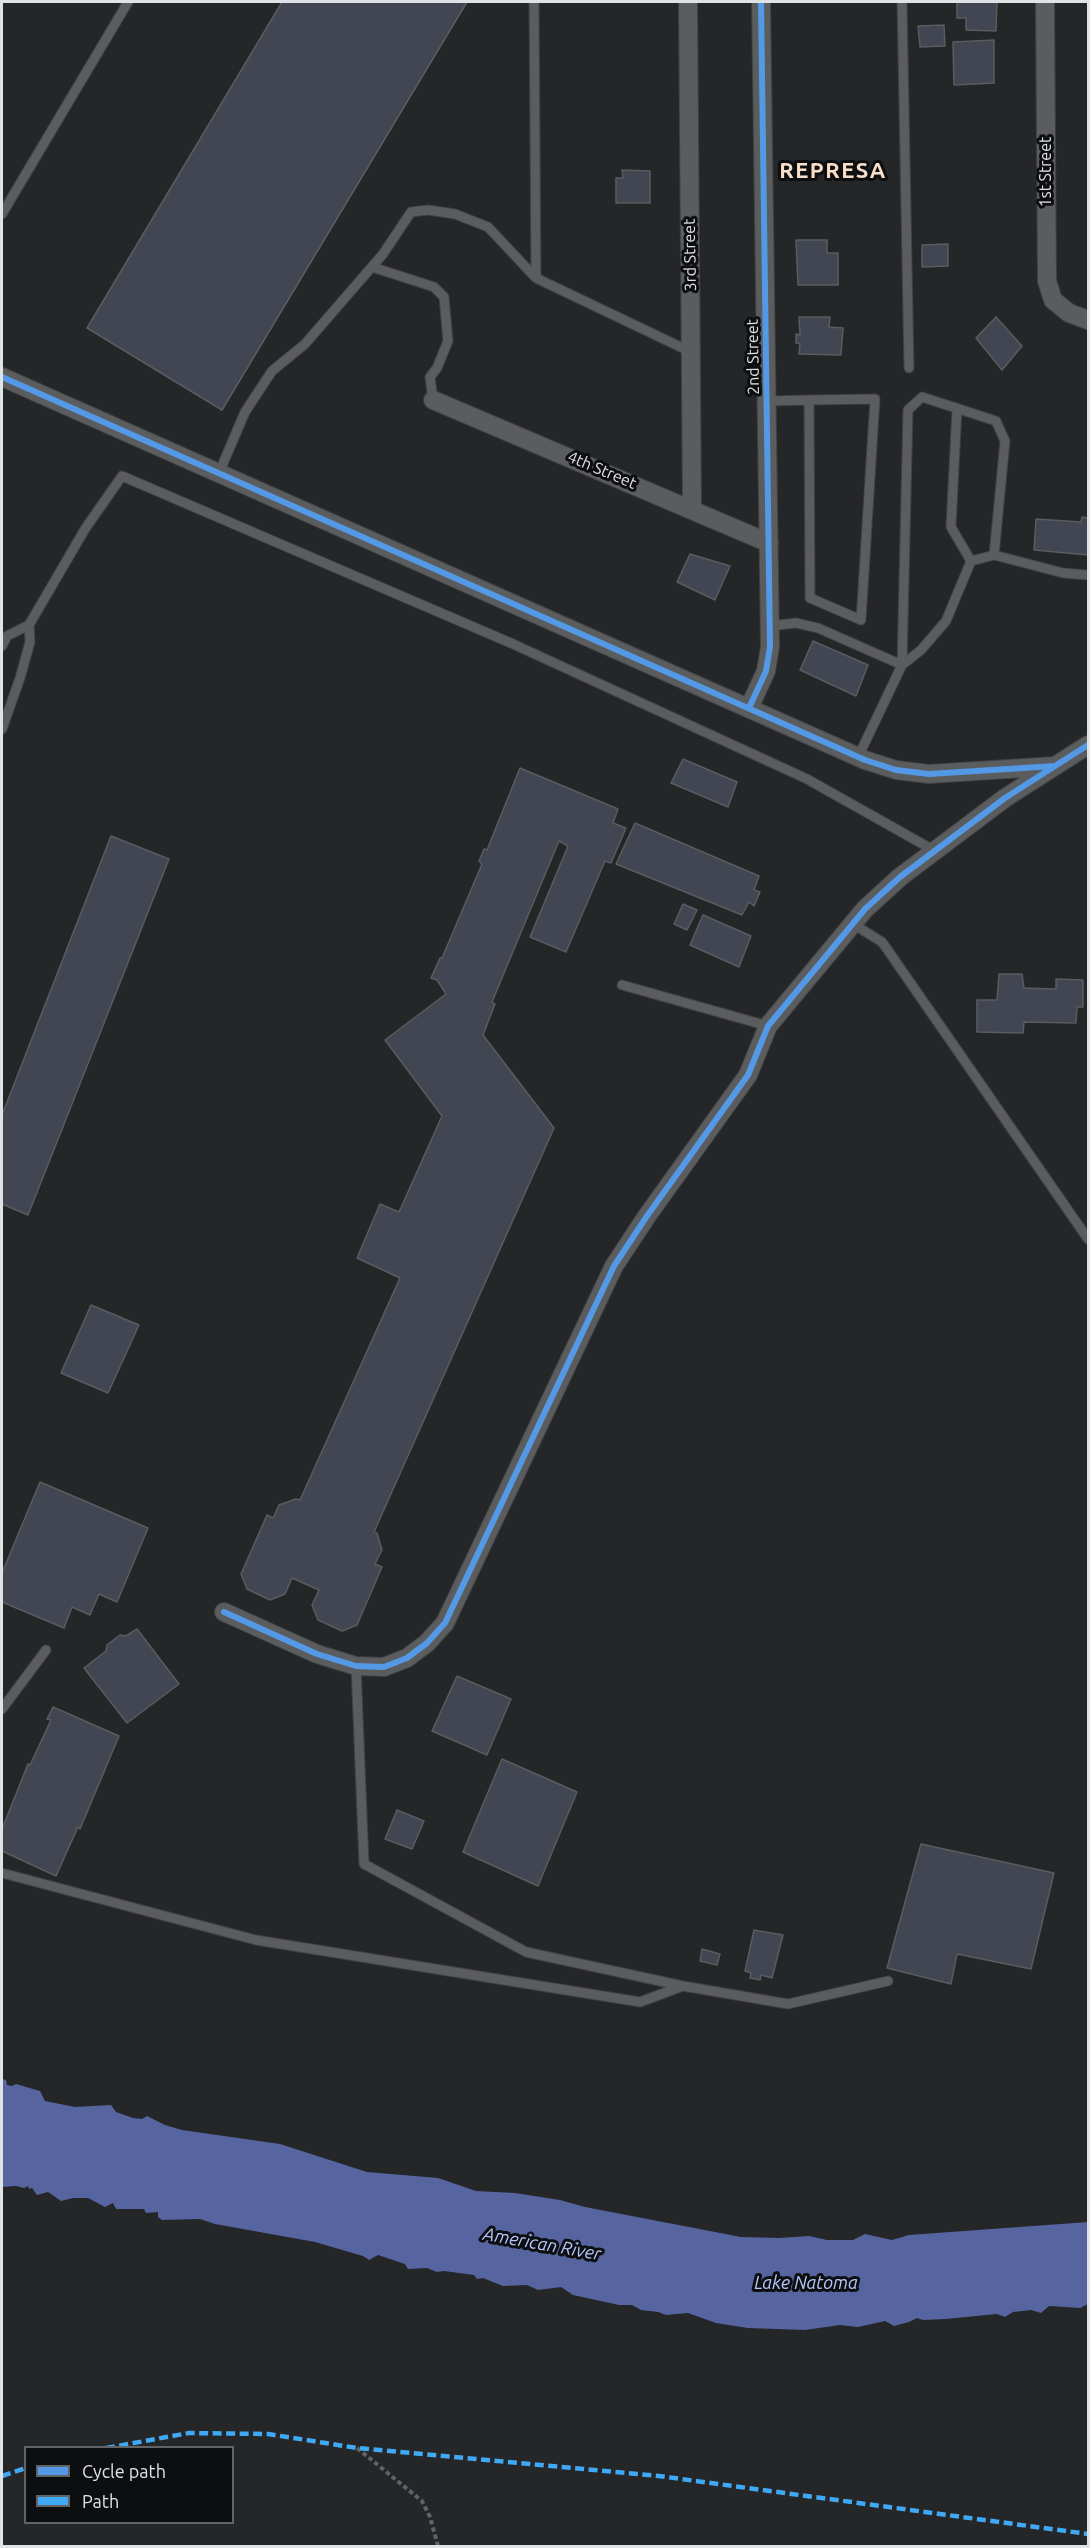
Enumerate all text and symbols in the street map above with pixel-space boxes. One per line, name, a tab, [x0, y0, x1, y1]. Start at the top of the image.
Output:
street label: 1st Street	[1036, 137, 1056, 207]
district label: REPRESA	[779, 158, 887, 184]
street label: 3rd Street	[680, 218, 700, 292]
street label: 2nd Street	[743, 319, 763, 395]
street label: 4th Street	[565, 447, 639, 493]
water label: American River	[481, 2223, 603, 2265]
water label: Lake Natoma	[754, 2272, 858, 2294]
legend	[24, 2446, 234, 2524]
text: Cycle path	[82, 2461, 166, 2481]
text: Path	[82, 2491, 119, 2511]

